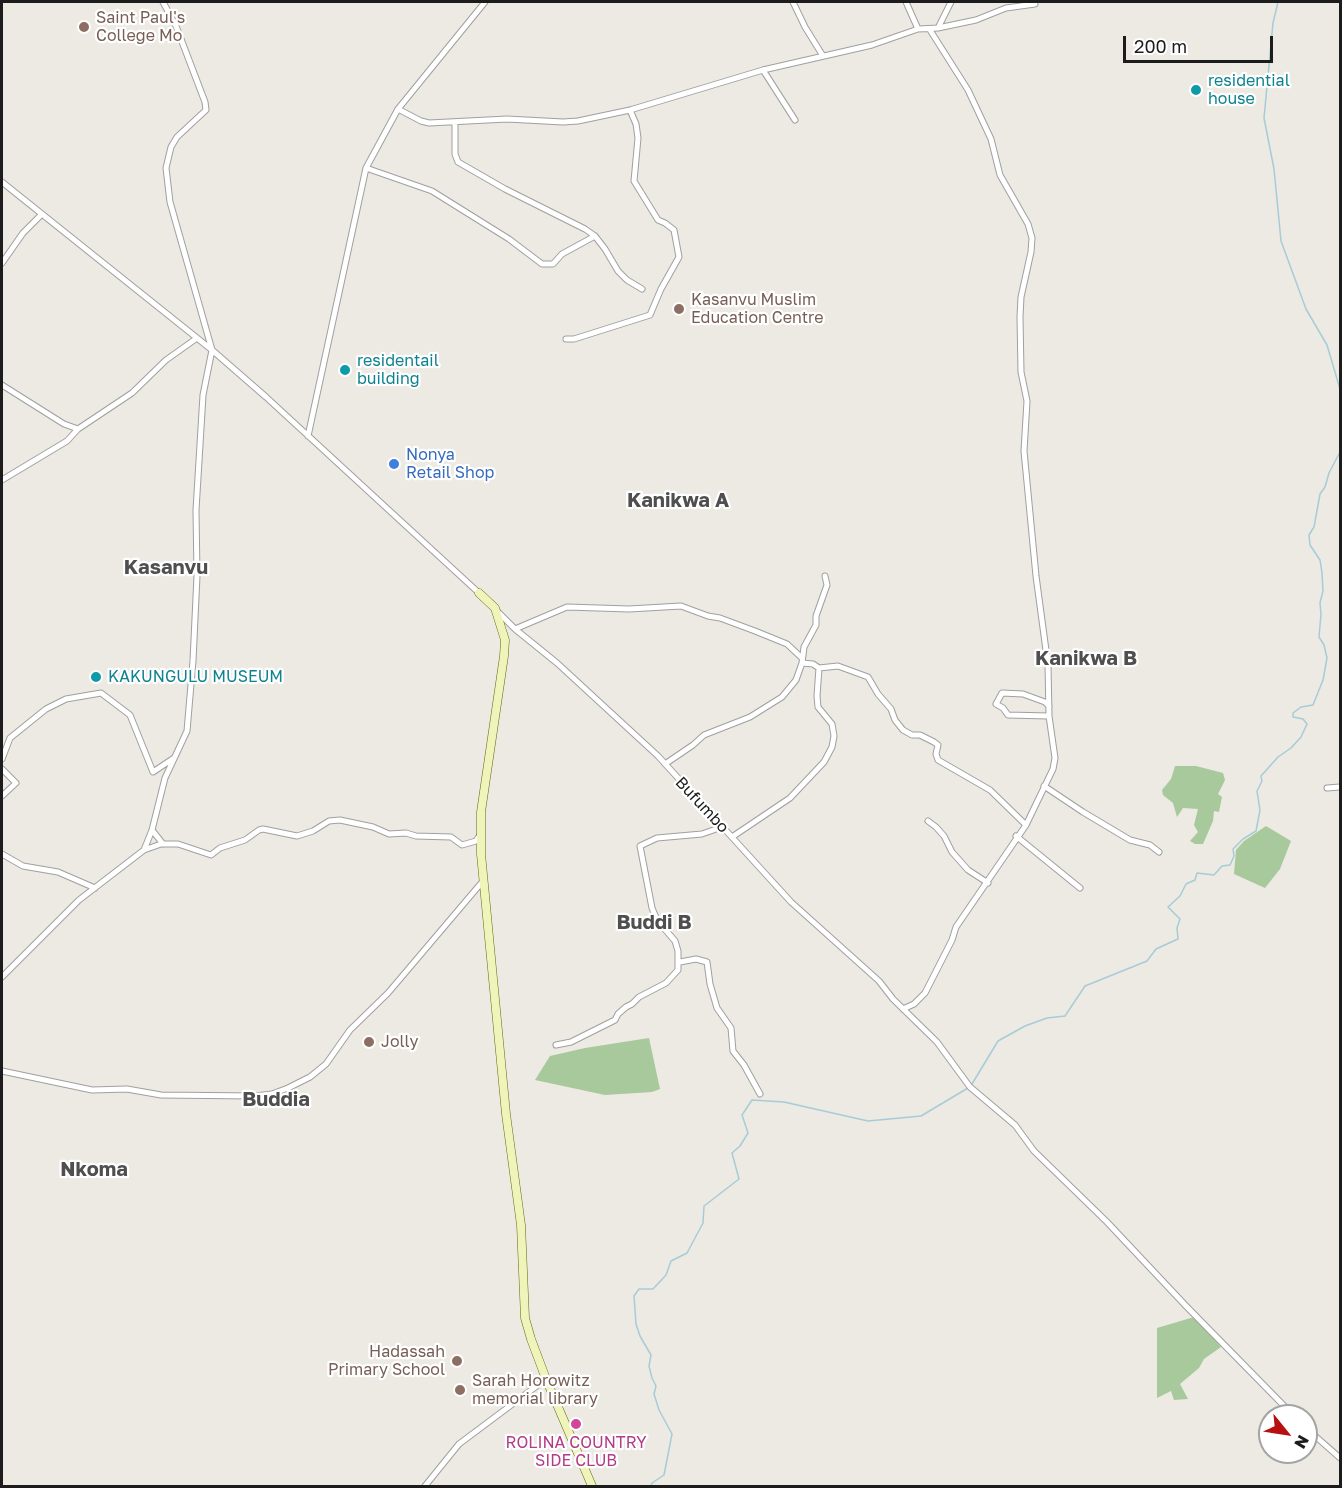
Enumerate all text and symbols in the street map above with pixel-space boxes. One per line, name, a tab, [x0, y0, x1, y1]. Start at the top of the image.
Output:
place label: Saint Paul's College Mo	[96, 8, 185, 46]
marker: Saint Paul's College Mo	[77, 20, 91, 34]
scale bar	[1126, 24, 1276, 62]
text: 200 m	[1134, 35, 1187, 57]
place label: residential house	[1208, 71, 1290, 109]
marker: residential house	[1189, 83, 1203, 97]
place label: Kasanvu Muslim Education Centre	[691, 290, 823, 328]
marker: Kasanvu Muslim Education Centre	[672, 302, 686, 316]
place label: residentail building	[357, 351, 439, 389]
marker: residentail building	[338, 363, 352, 377]
place label: Nonya Retail Shop	[406, 445, 494, 483]
marker: Nonya Retail Shop	[387, 457, 401, 471]
district label: Kanikwa A	[627, 489, 729, 513]
district label: Kasanvu	[124, 556, 208, 580]
district label: Kanikwa B	[1035, 647, 1137, 671]
place label: KAKUNGULU MUSEUM	[108, 667, 283, 687]
marker: KAKUNGULU MUSEUM	[89, 670, 103, 684]
street label: Bufumbo	[671, 773, 733, 837]
district label: Buddi B	[616, 911, 692, 935]
place label: Jolly	[381, 1032, 418, 1052]
marker: Jolly	[362, 1035, 376, 1049]
district label: Buddia	[242, 1088, 310, 1112]
district label: Nkoma	[60, 1158, 128, 1182]
place label: Hadassah Primary School	[328, 1342, 445, 1380]
marker: Hadassah Primary School	[450, 1354, 464, 1368]
place label: Sarah Horowitz memorial library	[472, 1371, 598, 1409]
marker: Sarah Horowitz memorial library	[453, 1383, 467, 1397]
north arrow	[1258, 1404, 1318, 1464]
marker: ROLINA COUNTRY SIDE CLUB	[569, 1417, 583, 1431]
text: N	[1290, 1432, 1314, 1452]
place label: ROLINA COUNTRY SIDE CLUB	[506, 1433, 646, 1471]

